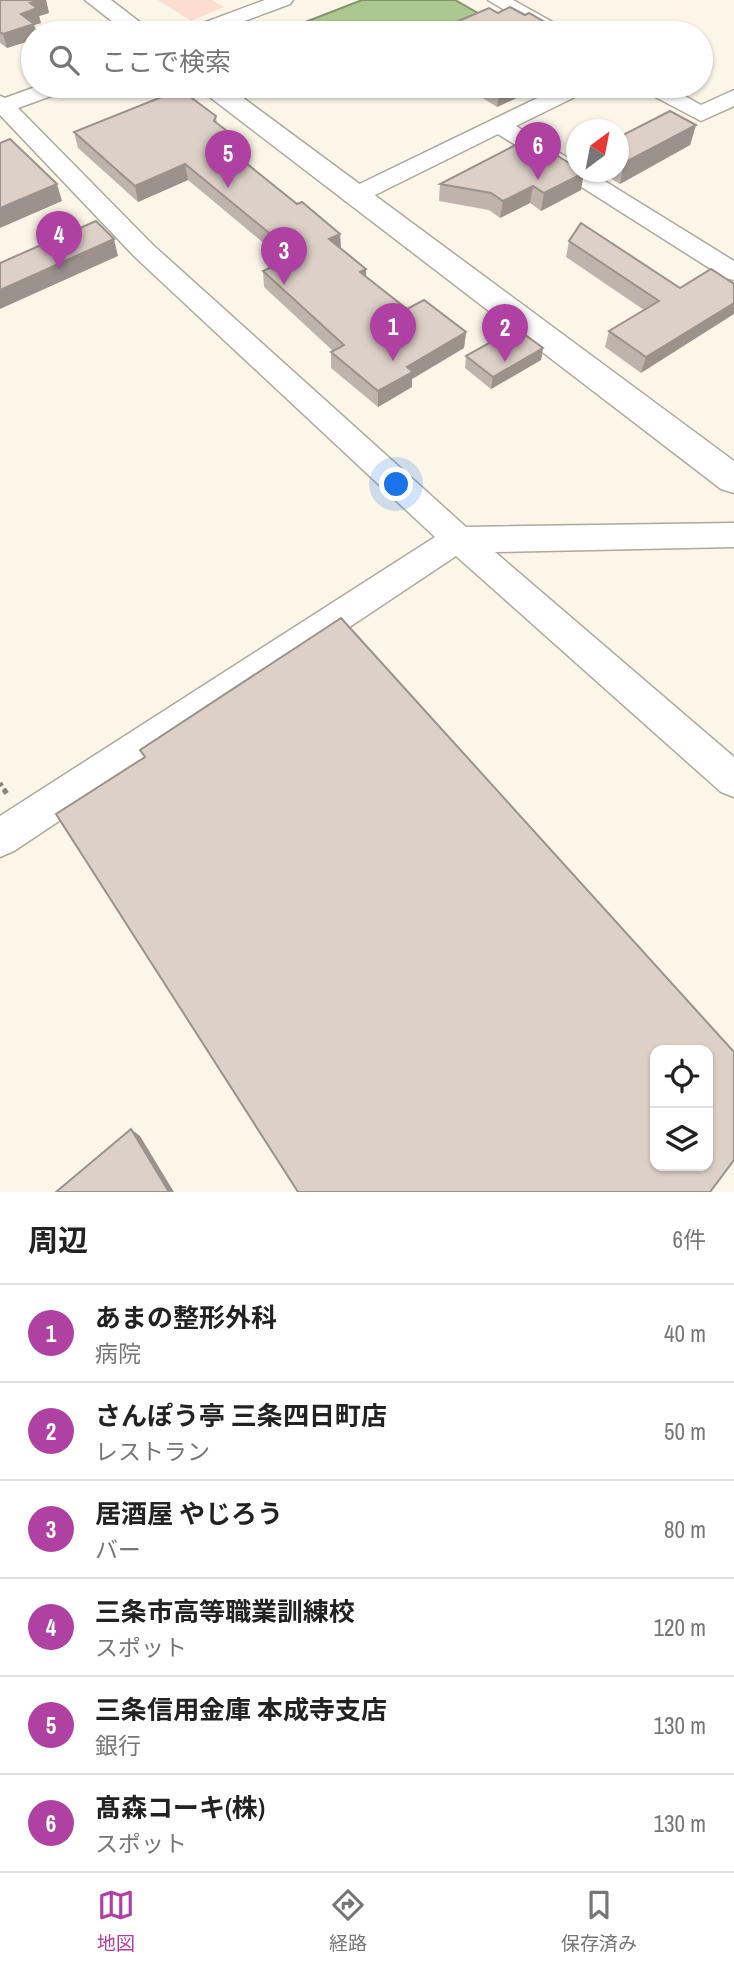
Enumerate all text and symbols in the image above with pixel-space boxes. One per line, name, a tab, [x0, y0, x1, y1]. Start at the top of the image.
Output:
search box	[21, 21, 713, 98]
icon: search	[45, 41, 83, 79]
text: ここで検索	[101, 44, 231, 79]
north arrow	[566, 119, 629, 182]
pin: 6	[515, 122, 561, 180]
pin: 5	[205, 130, 251, 188]
pin: 4	[36, 211, 82, 269]
pin: 3	[261, 227, 307, 285]
pin: 1	[370, 303, 416, 361]
pin: 2	[482, 304, 528, 362]
your location	[379, 467, 413, 501]
map controls	[650, 1045, 713, 1171]
button: locate	[650, 1045, 713, 1108]
button: layers	[650, 1108, 713, 1171]
text: 周辺	[28, 1220, 88, 1260]
text: 6件	[673, 1224, 706, 1255]
text: あまの整形外科	[95, 1300, 277, 1335]
text: 1	[46, 1318, 56, 1349]
text: 40 m	[664, 1318, 706, 1349]
text: 病院	[95, 1338, 141, 1369]
text: さんぽう亭 三条四日町店	[95, 1398, 387, 1433]
text: 2	[46, 1416, 56, 1447]
text: 50 m	[664, 1416, 706, 1447]
text: レストラン	[95, 1436, 210, 1467]
text: 居酒屋 やじろう	[95, 1496, 283, 1531]
text: 3	[46, 1514, 56, 1545]
text: 80 m	[664, 1514, 706, 1545]
text: バー	[95, 1534, 141, 1565]
text: 三条市高等職業訓練校	[95, 1594, 355, 1629]
text: 4	[46, 1612, 56, 1643]
text: 120 m	[654, 1612, 706, 1643]
text: スポット	[95, 1632, 187, 1663]
text: 三条信用金庫 本成寺支店	[95, 1692, 387, 1727]
text: 5	[46, 1710, 56, 1741]
text: 130 m	[654, 1710, 706, 1741]
text: 銀行	[95, 1730, 141, 1761]
text: 髙森コーキ(株)	[95, 1790, 265, 1825]
text: 6	[46, 1808, 56, 1839]
text: 130 m	[654, 1808, 706, 1839]
text: スポット	[95, 1828, 187, 1859]
tab: 地図	[97, 1886, 135, 1956]
tab: 経路	[329, 1886, 367, 1956]
tab: 保存済み	[561, 1886, 637, 1956]

